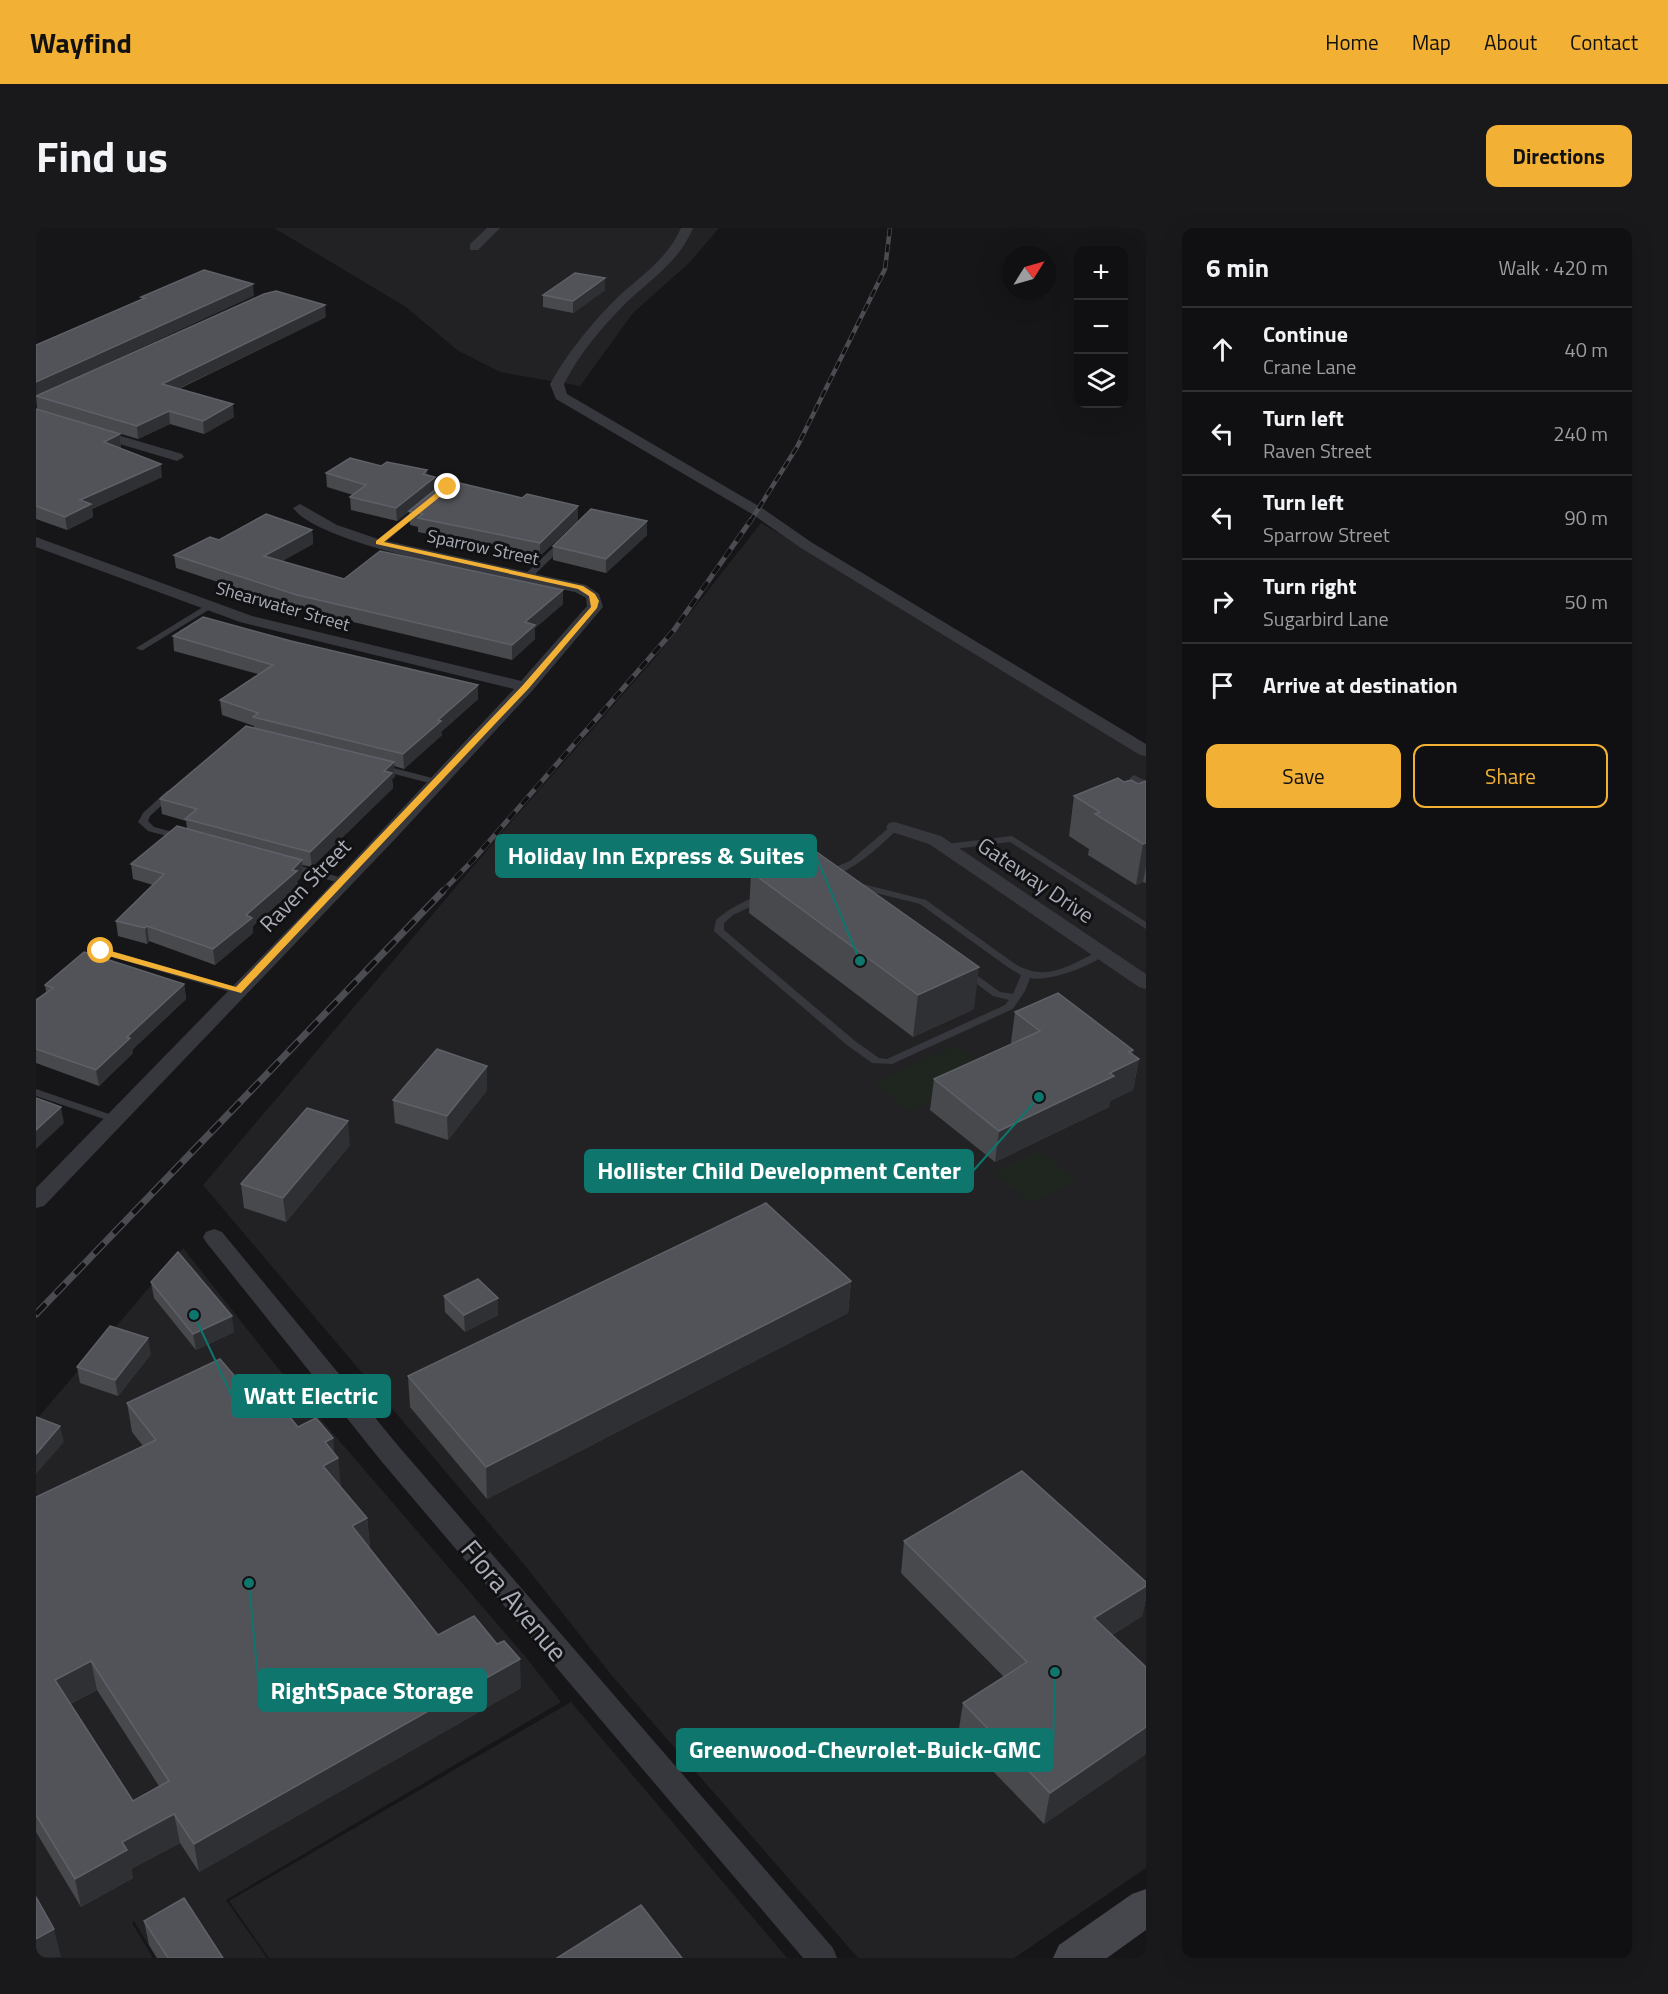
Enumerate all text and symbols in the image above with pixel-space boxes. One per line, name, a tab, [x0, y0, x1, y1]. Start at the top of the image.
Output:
text: Wayfind	[30, 21, 132, 64]
text: Home	[1325, 26, 1379, 58]
text: Map	[1412, 26, 1451, 58]
text: About	[1484, 26, 1537, 58]
text: Contact	[1570, 26, 1638, 58]
text: Find us	[36, 124, 168, 188]
button: Directions	[1486, 125, 1632, 187]
north arrow	[1002, 246, 1056, 300]
map controls	[1074, 246, 1128, 408]
button: +	[1074, 246, 1128, 300]
text: 6 min	[1206, 248, 1269, 287]
text: Walk · 420 m	[1499, 252, 1608, 283]
button: −	[1074, 300, 1128, 354]
text: Continue	[1263, 317, 1348, 351]
icon: ahead	[1206, 333, 1239, 366]
text: 40 m	[1564, 334, 1608, 365]
text: Crane Lane	[1263, 351, 1356, 382]
button: layers	[1074, 354, 1128, 408]
text: Turn left	[1263, 401, 1344, 435]
icon: left	[1206, 417, 1239, 450]
text: 240 m	[1553, 418, 1608, 449]
text: Raven Street	[1263, 435, 1371, 466]
route end	[434, 473, 460, 499]
text: Turn left	[1263, 485, 1344, 519]
icon: left	[1206, 501, 1239, 534]
text: 90 m	[1564, 502, 1608, 533]
text: Sparrow Street	[1263, 519, 1390, 550]
street label: Sparrow Street	[424, 522, 542, 572]
text: Turn right	[1263, 569, 1357, 603]
street label: Shearwater Street	[213, 574, 354, 638]
icon: right	[1206, 585, 1239, 618]
text: 50 m	[1564, 586, 1608, 617]
text: Sugarbird Lane	[1263, 603, 1389, 634]
text: Arrive at destination	[1263, 668, 1458, 702]
icon: arrive	[1206, 669, 1239, 702]
button: Save	[1206, 744, 1401, 808]
button: Share	[1413, 744, 1608, 808]
street label: Gateway Drive	[971, 828, 1101, 932]
street label: Raven Street	[251, 830, 359, 940]
callout: Holiday Inn Express & Suites	[496, 835, 816, 877]
text: Holiday Inn Express & Suites	[508, 837, 804, 873]
route start	[87, 937, 113, 963]
callout: Hollister Child Development Center	[585, 1150, 973, 1192]
text: Hollister Child Development Center	[597, 1152, 961, 1188]
callout: Watt Electric	[232, 1375, 390, 1417]
text: Watt Electric	[244, 1377, 378, 1413]
street label: Flora Avenue	[452, 1530, 578, 1670]
callout: RightSpace Storage	[259, 1669, 486, 1711]
text: RightSpace Storage	[270, 1672, 474, 1708]
callout: Greenwood-Chevrolet-Buick-GMC	[677, 1729, 1053, 1771]
text: Greenwood-Chevrolet-Buick-GMC	[689, 1731, 1041, 1767]

